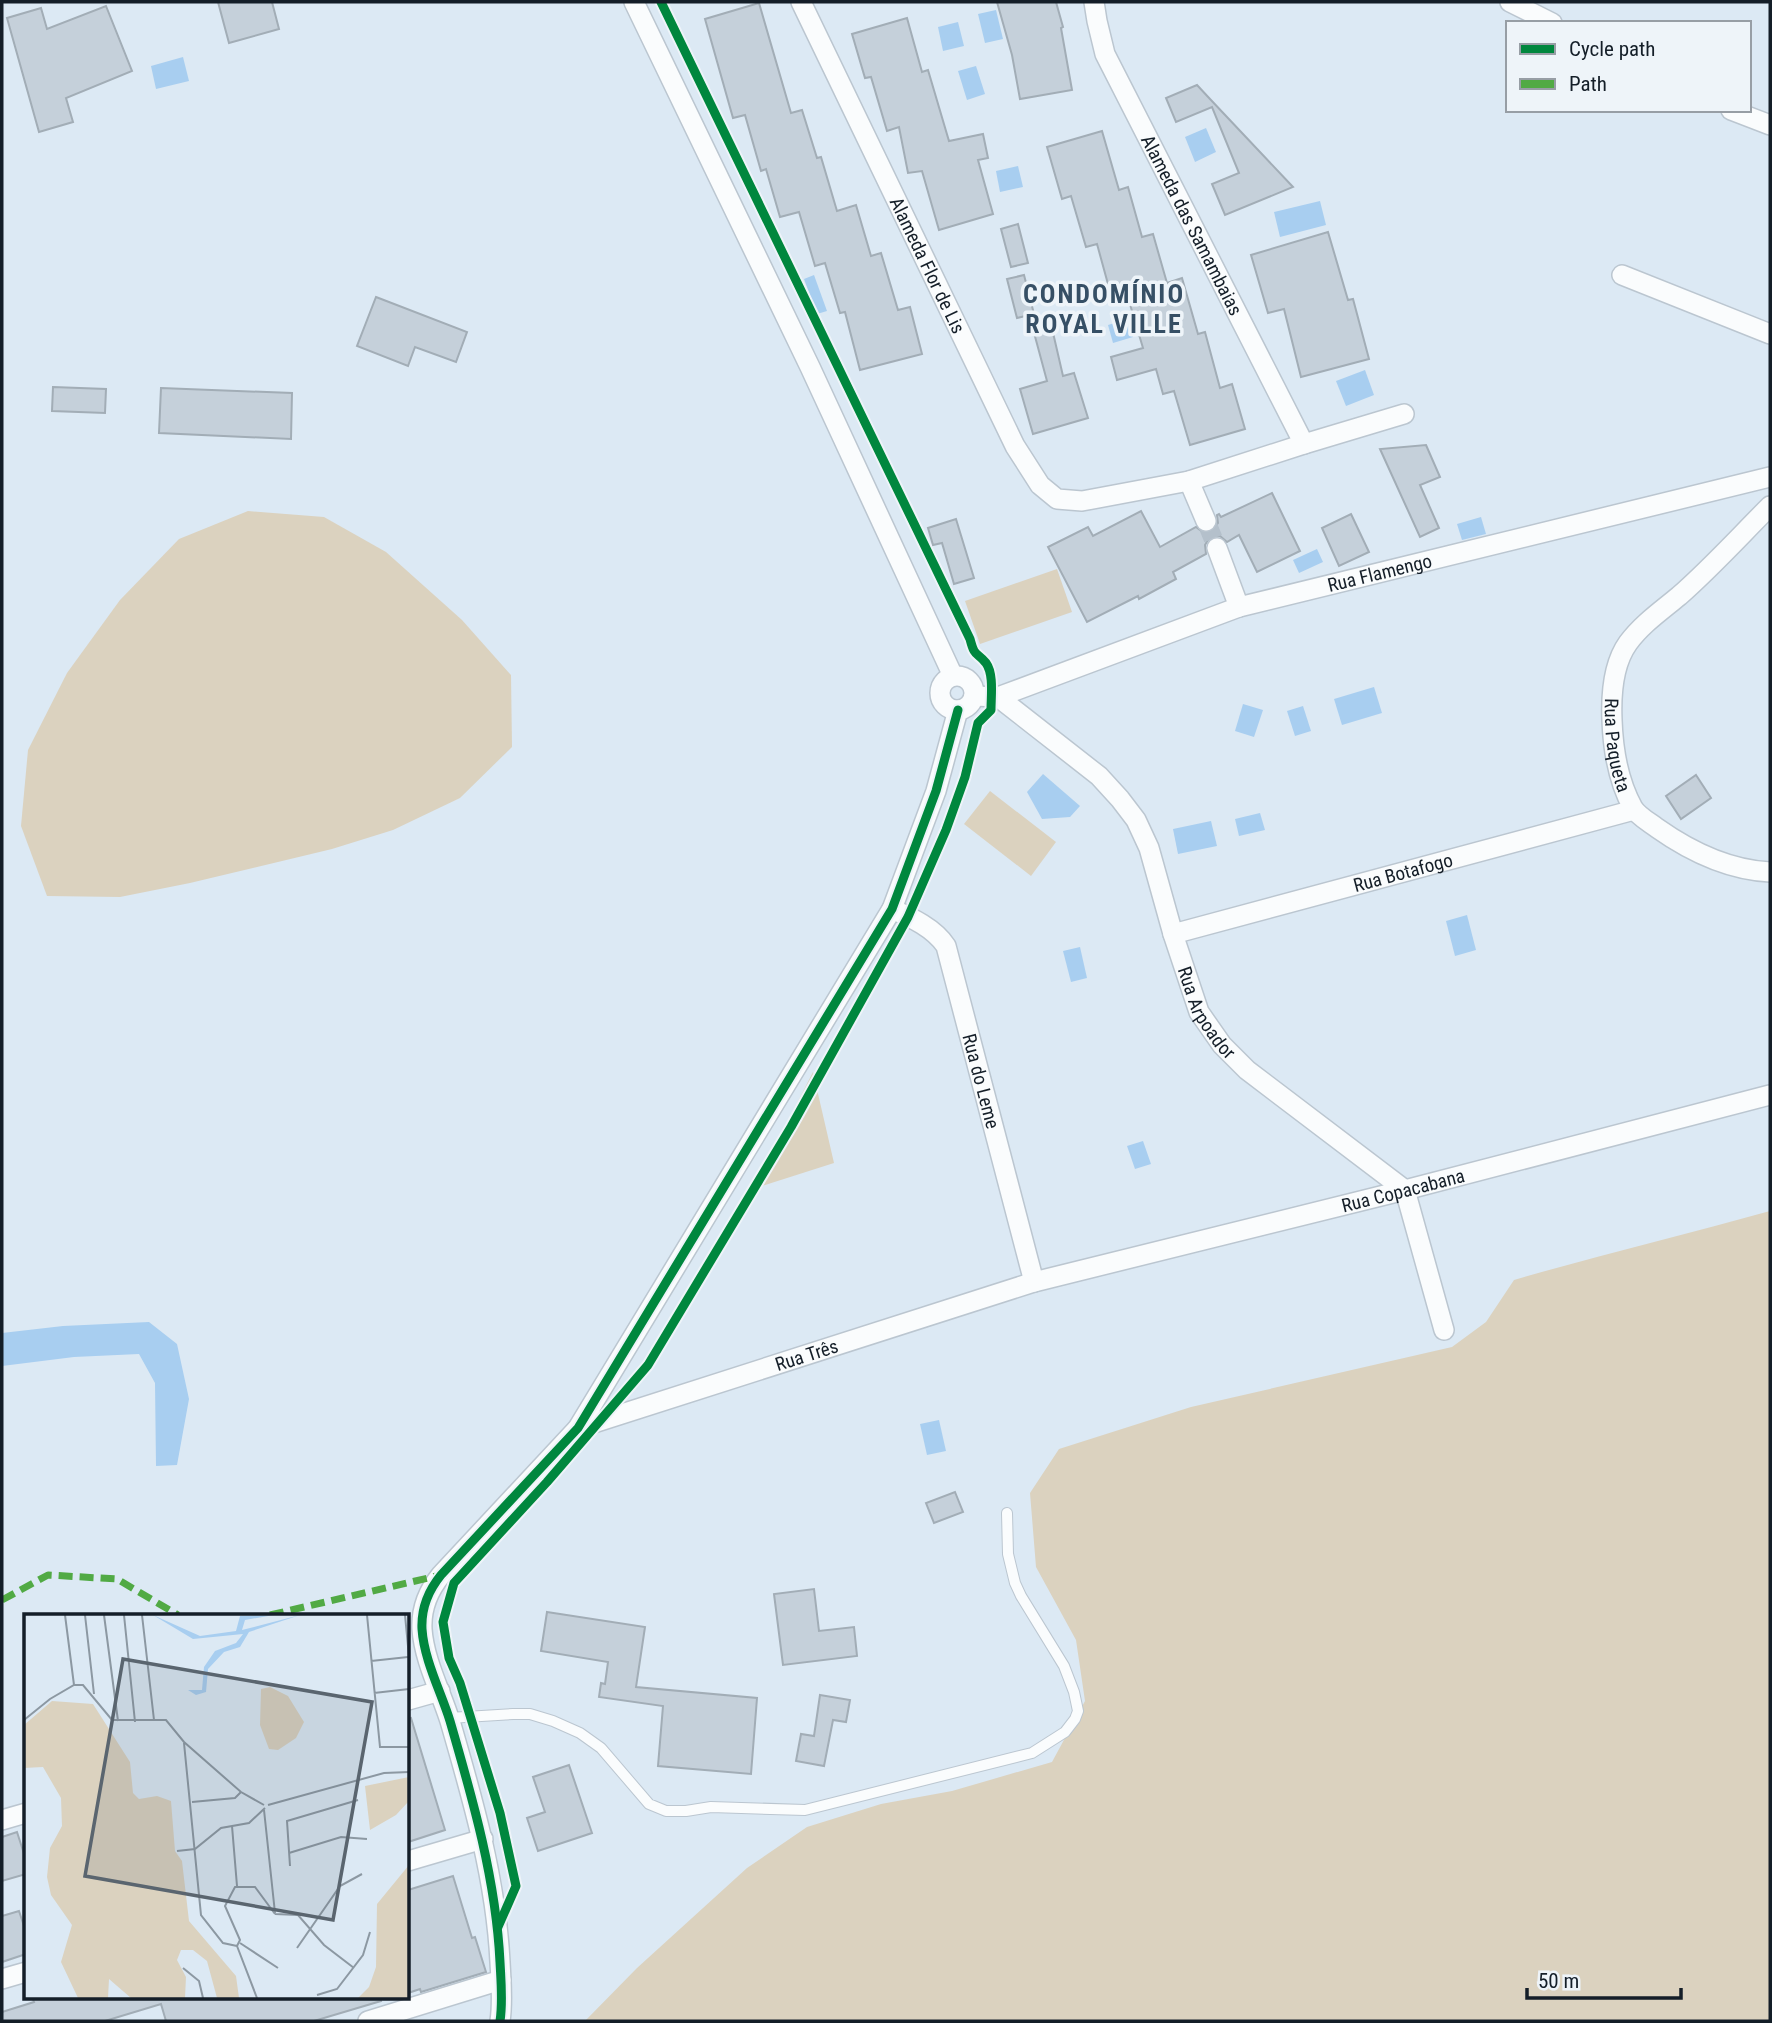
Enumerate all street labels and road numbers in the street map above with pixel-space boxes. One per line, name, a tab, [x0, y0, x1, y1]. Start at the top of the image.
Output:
street label: Alameda das Samambaias	[1136, 131, 1247, 319]
street label: Alameda Flor de Lis	[885, 193, 970, 337]
street label: Rua Flamengo	[1325, 549, 1434, 597]
street label: Rua Paqueta	[1600, 698, 1635, 795]
street label: Rua Botafogo	[1351, 848, 1455, 897]
street label: Rua Arpoador	[1173, 964, 1240, 1064]
street label: Rua do Leme	[957, 1031, 1004, 1131]
street label: Rua Copacabana	[1339, 1164, 1467, 1217]
street label: Rua Três	[772, 1334, 841, 1376]

